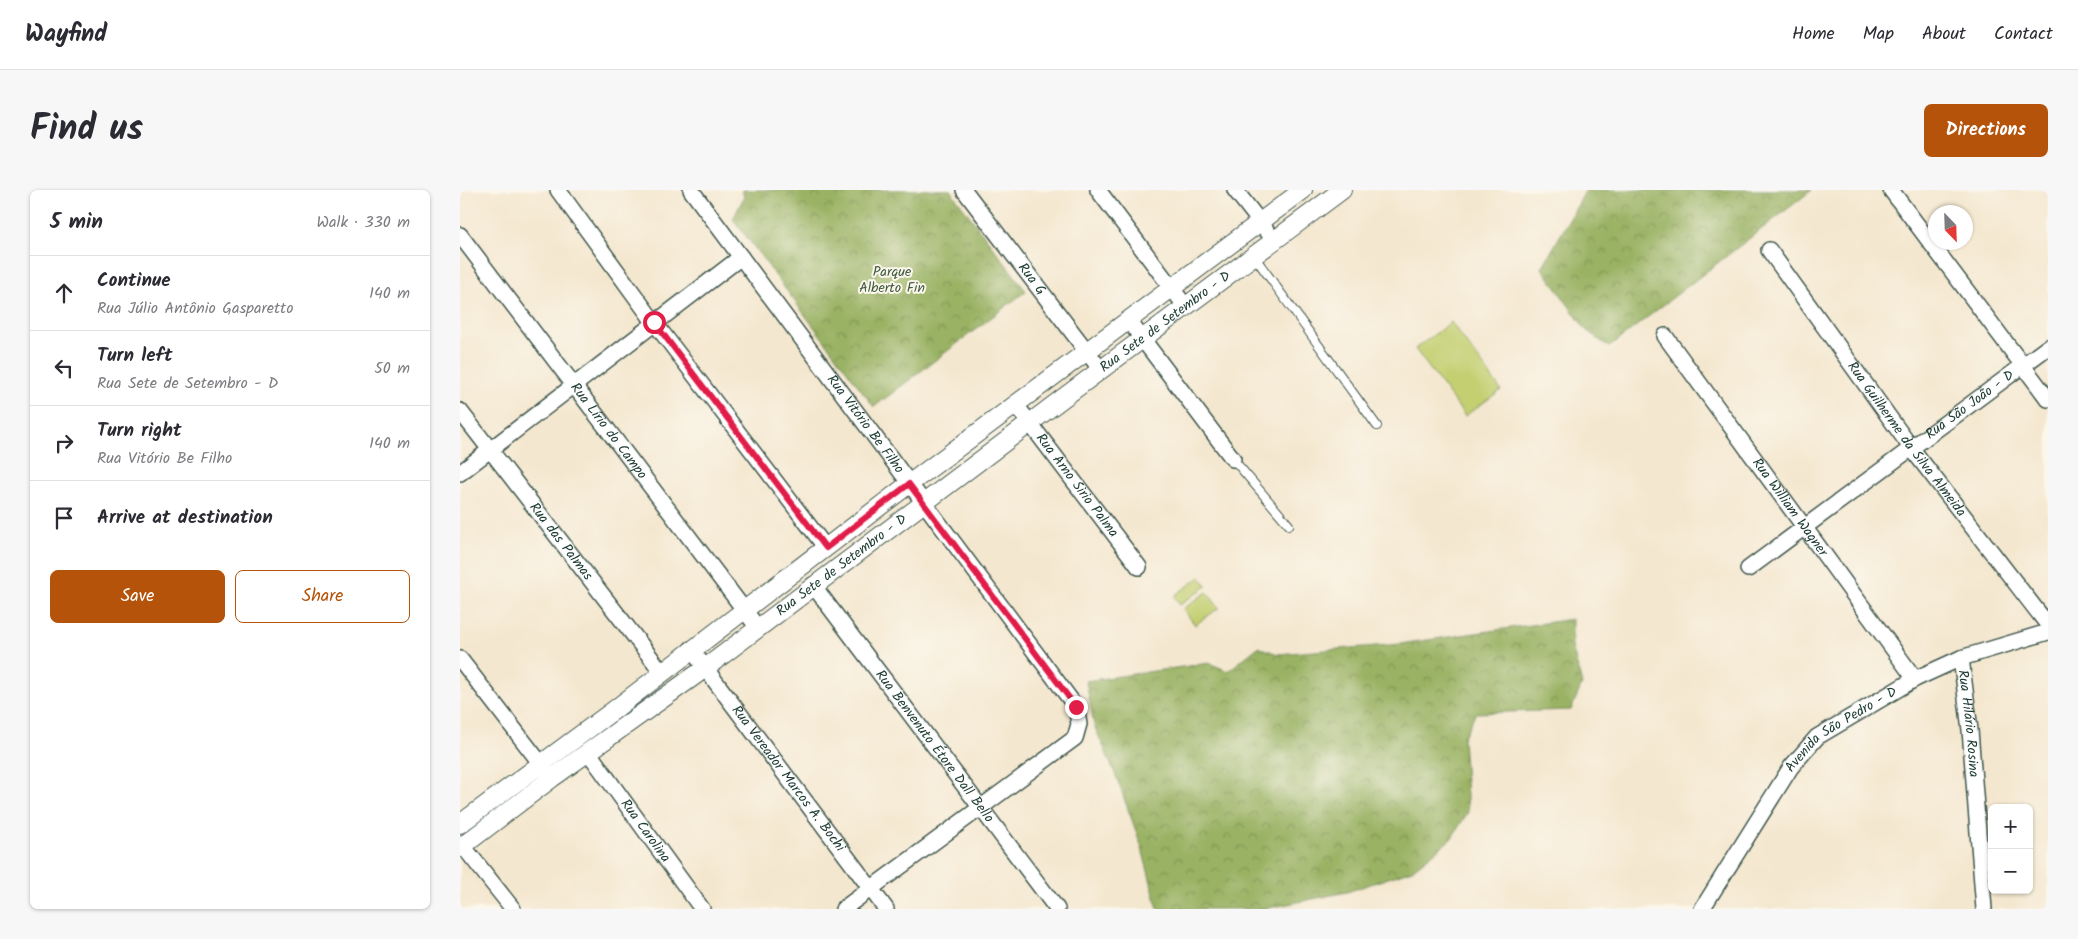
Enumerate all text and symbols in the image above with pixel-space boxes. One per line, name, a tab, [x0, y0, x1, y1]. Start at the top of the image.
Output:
text: Wayfind	[25, 15, 107, 54]
text: Home	[1792, 20, 1835, 49]
text: Map	[1863, 20, 1894, 49]
text: About	[1922, 20, 1966, 49]
text: Contact	[1994, 20, 2053, 49]
text: Find us	[30, 102, 143, 158]
button: Directions	[1924, 104, 2048, 157]
north arrow	[1928, 205, 1973, 250]
text: 5 min	[50, 206, 103, 239]
text: Walk · 330 m	[317, 210, 410, 235]
street label: Rua G	[1012, 258, 1051, 300]
park label: Parque Alberto Fin	[859, 261, 925, 299]
street label: Rua Sete de Setembro - D	[1095, 265, 1236, 378]
text: Continue	[97, 266, 170, 296]
icon: ahead	[50, 279, 78, 307]
text: 140 m	[369, 281, 410, 306]
text: Rua Júlio Antônio Gasparetto	[97, 296, 294, 321]
route start	[643, 311, 666, 334]
text: Turn left	[97, 341, 172, 371]
icon: left	[50, 354, 78, 382]
text: 50 m	[374, 356, 410, 381]
street label: Rua Guilherme da Silva Almeida	[1842, 357, 1972, 522]
street label: Rua São João - D	[1921, 365, 2019, 445]
street label: Rua Vitório Be Filho	[821, 370, 910, 478]
text: Rua Sete de Setembro - D	[97, 371, 278, 396]
street label: Rua Lírio do Campo	[565, 378, 653, 484]
text: Turn right	[97, 416, 182, 446]
icon: right	[50, 429, 78, 457]
street label: Rua Arno Sirio Palma	[1030, 429, 1124, 542]
text: 140 m	[369, 431, 410, 456]
text: Rua Vitório Be Filho	[97, 446, 232, 471]
street label: Rua William Wagner	[1746, 453, 1834, 562]
street label: Rua das Palmas	[524, 498, 598, 585]
text: Arrive at destination	[97, 503, 273, 533]
icon: arrive	[50, 504, 78, 532]
street label: Rua Sete de Setembro - D	[772, 509, 912, 622]
button: Save	[50, 570, 225, 623]
button: Share	[235, 570, 410, 623]
street label: Rua Benvenuto Étore Dall Bello	[870, 665, 999, 828]
street label: Rua Hilário Rosina	[1952, 669, 1985, 778]
street label: Avenida São Pedro - D	[1779, 681, 1901, 776]
route end	[1065, 696, 1088, 719]
street label: Rua Vereador Marcos A. Bochi	[726, 701, 851, 857]
street label: Rua Carolina	[615, 794, 676, 867]
map controls	[1988, 804, 2033, 894]
button: +	[1988, 804, 2033, 849]
button: −	[1988, 849, 2033, 894]

